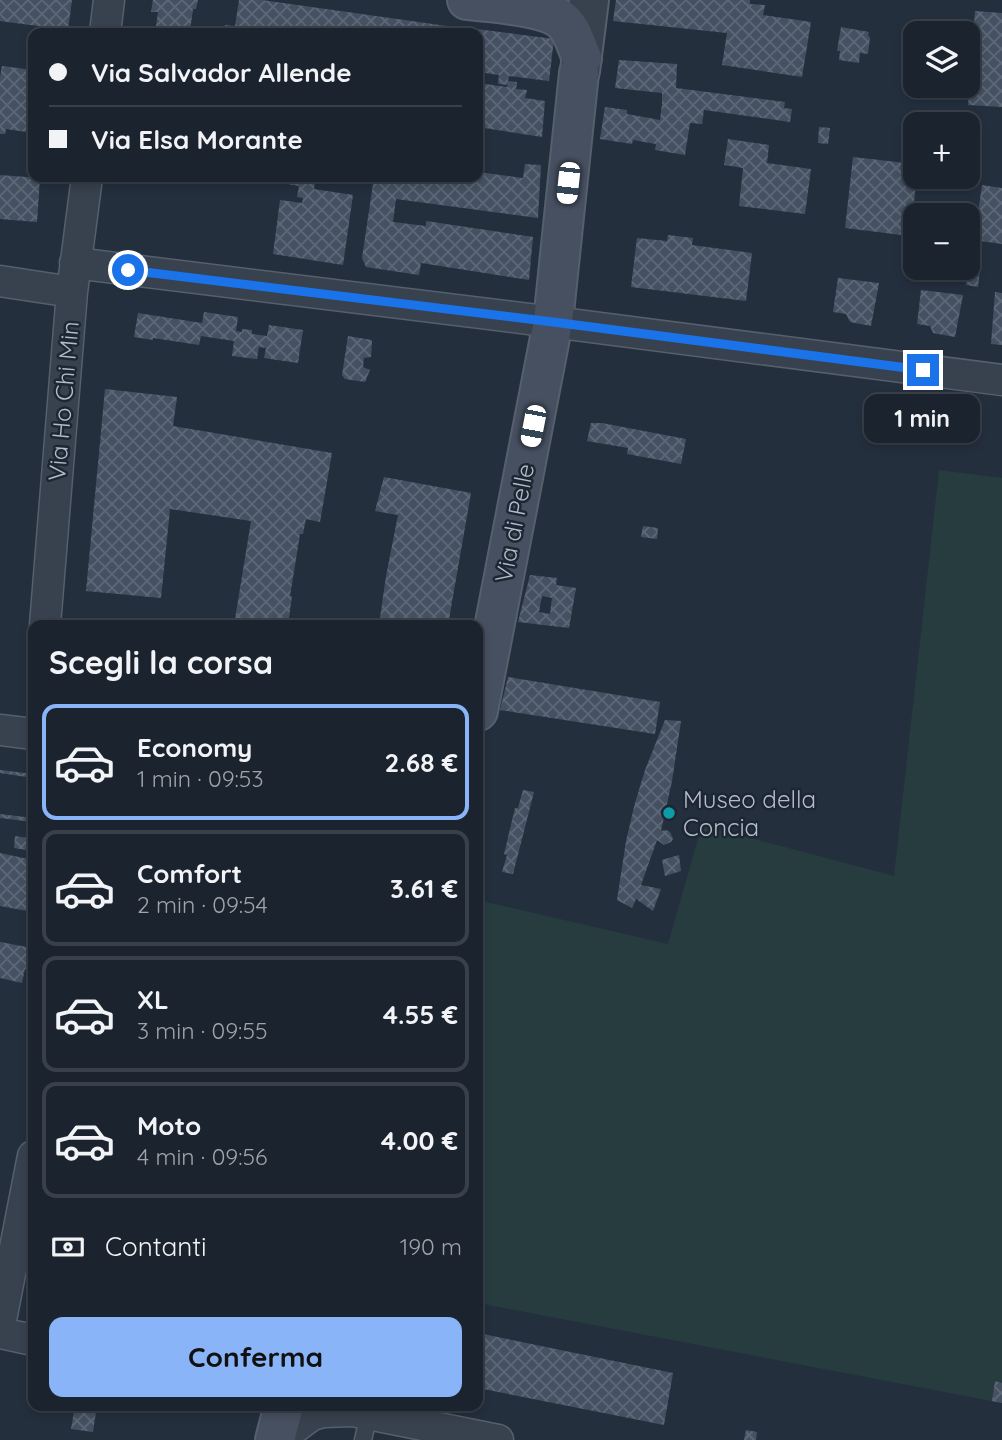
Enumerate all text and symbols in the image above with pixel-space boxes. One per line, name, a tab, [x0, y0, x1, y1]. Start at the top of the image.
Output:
map controls	[903, 21, 980, 280]
button: layers	[903, 21, 980, 98]
text: Via Salvador Allende	[91, 56, 352, 89]
button: +	[903, 112, 980, 189]
text: Via Elsa Morante	[91, 123, 303, 156]
car	[556, 161, 581, 205]
button: −	[903, 203, 980, 280]
route start	[112, 254, 144, 286]
street label: Via Ho Chi Min	[41, 320, 85, 482]
route end	[907, 354, 939, 386]
callout: 1 min	[865, 394, 981, 444]
car	[519, 403, 548, 449]
text: 1 min	[894, 404, 950, 433]
street label: Via di Pelle	[488, 461, 540, 585]
text: Scegli la corsa	[49, 642, 273, 682]
icon: car	[53, 731, 116, 794]
text: Economy	[137, 731, 252, 764]
text: 2.68 €	[385, 746, 458, 779]
text: 1 min · 09:53	[137, 764, 263, 793]
place label: Museo della Concia	[683, 784, 816, 842]
marker: Museo della Concia	[661, 805, 677, 821]
icon: car	[53, 857, 116, 920]
text: Comfort	[137, 857, 242, 890]
text: 3.61 €	[390, 872, 458, 905]
text: 2 min · 09:54	[137, 890, 268, 919]
icon: car	[53, 983, 116, 1046]
text: XL	[137, 983, 169, 1016]
text: 4.55 €	[383, 998, 458, 1031]
text: 3 min · 09:55	[137, 1016, 267, 1045]
icon: car	[53, 1109, 116, 1172]
text: Moto	[137, 1109, 201, 1142]
text: 4.00 €	[381, 1124, 458, 1157]
text: 4 min · 09:56	[137, 1142, 267, 1171]
icon: cash	[49, 1228, 87, 1266]
text: Contanti	[105, 1230, 207, 1263]
text: 190 m	[400, 1232, 462, 1261]
button: Conferma	[49, 1317, 462, 1397]

